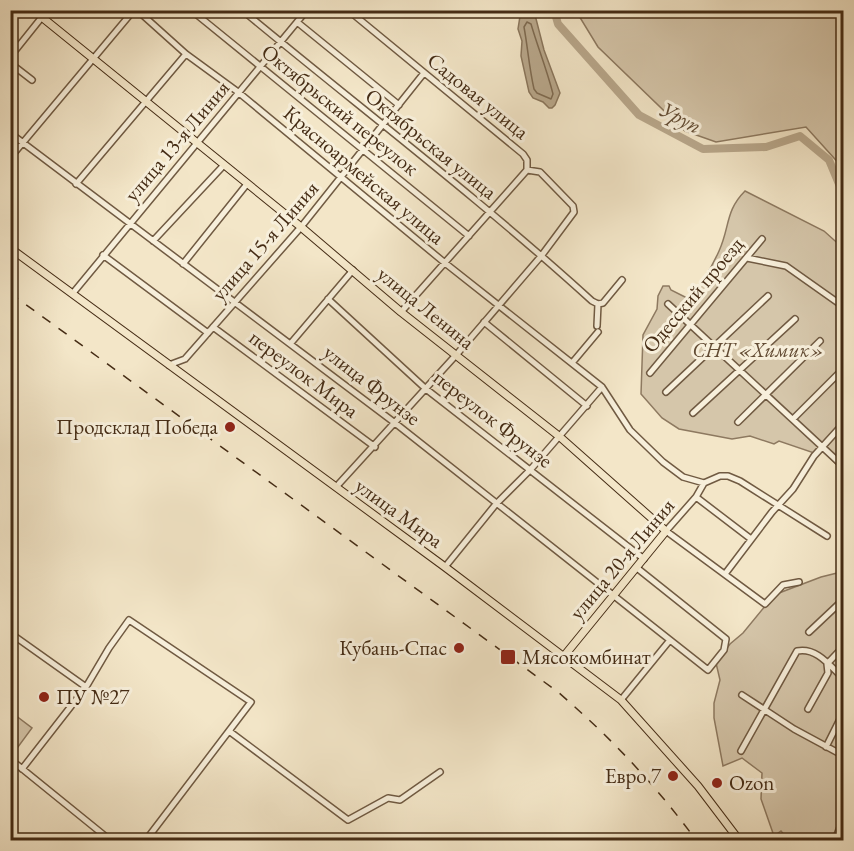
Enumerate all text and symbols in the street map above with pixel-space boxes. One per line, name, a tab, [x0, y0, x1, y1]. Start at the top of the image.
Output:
street label: Октябрьский переулок	[256, 38, 424, 181]
street label: Садовая улица	[422, 46, 535, 145]
street label: улица 13-я Линия	[118, 74, 235, 207]
street label: Октябрьская улица	[360, 82, 503, 205]
water label: Уруп	[655, 95, 706, 140]
street label: Красноармейская улица	[278, 99, 451, 250]
street label: улица 15-я Линия	[205, 175, 324, 306]
street label: Одесский проезд	[636, 231, 749, 358]
street label: улица Ленина	[372, 260, 481, 356]
street label: переулок Мира	[244, 324, 365, 424]
park label: СНТ «Химик»	[692, 336, 824, 363]
street label: улица Фрунзе	[318, 338, 426, 431]
street label: переулок Фрунзе	[428, 364, 558, 474]
place label: Продсклад Победа	[56, 413, 219, 440]
marker: Продсклад Победа	[223, 420, 237, 434]
street label: улица Мира	[350, 472, 449, 554]
street label: улица 20-я Линия	[563, 492, 680, 625]
place label: Кубань-Спас	[339, 634, 447, 661]
marker: Кубань-Спас	[452, 641, 466, 655]
place label: Мясокомбинат	[522, 643, 651, 670]
marker: Мясокомбинат	[499, 648, 517, 666]
place label: ПУ №27	[56, 683, 130, 710]
marker: ПУ №27	[37, 690, 51, 704]
place label: Евро 7	[605, 762, 662, 789]
marker: Евро 7	[666, 769, 680, 783]
place label: Ozon	[729, 769, 774, 796]
marker: Ozon	[710, 776, 724, 790]

